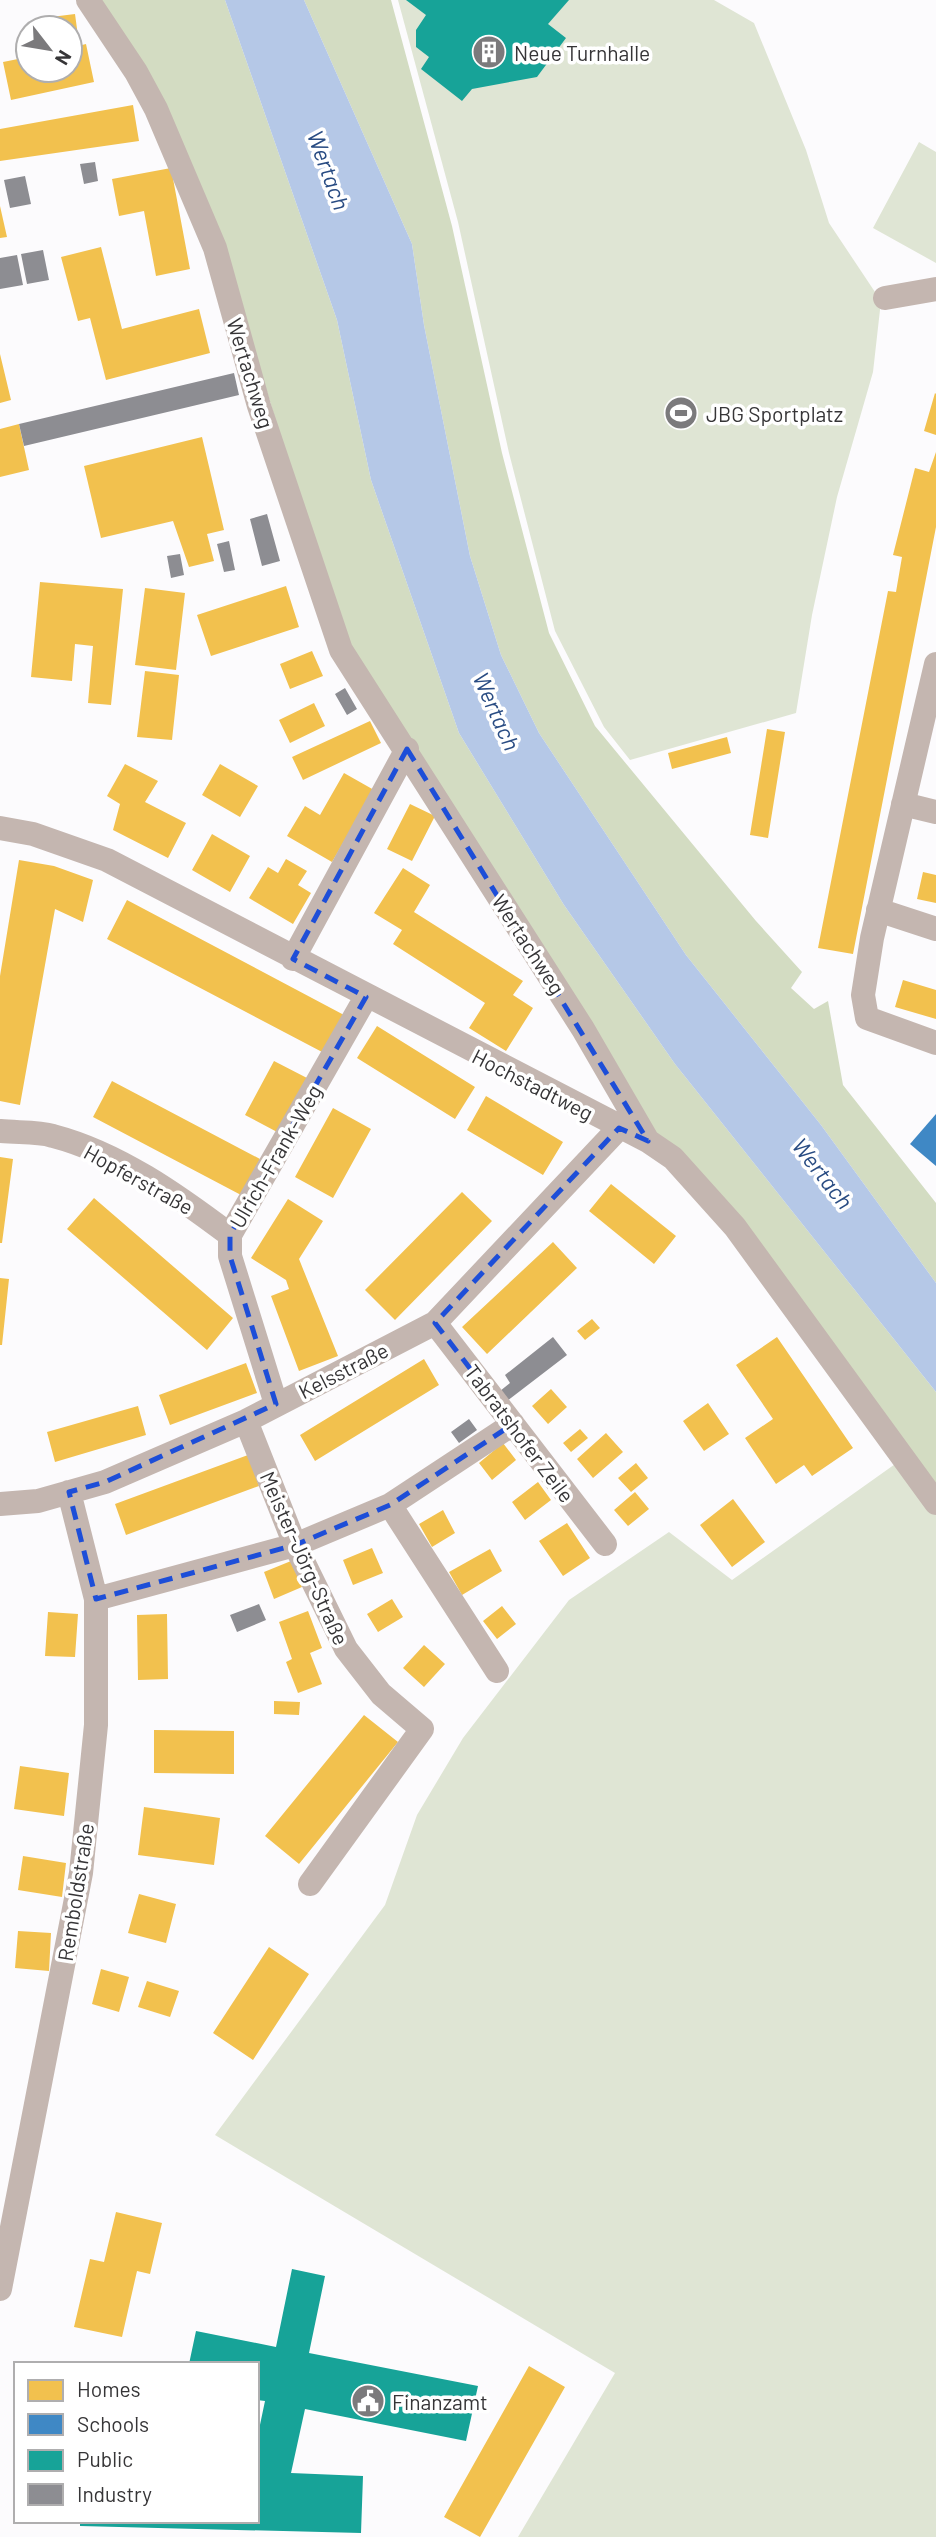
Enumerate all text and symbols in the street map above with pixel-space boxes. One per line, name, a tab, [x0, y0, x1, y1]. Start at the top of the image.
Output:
north arrow	[14, 14, 84, 84]
building icon: Neue Turnhalle	[470, 33, 508, 71]
place label: Neue Turnhalle	[514, 40, 650, 65]
text: N	[51, 47, 77, 69]
water label: Wertach	[302, 126, 356, 214]
street label: Wertachweg	[222, 315, 280, 431]
sports icon: JBG Sportplatz	[662, 394, 700, 432]
place label: JBG Sportplatz	[706, 401, 843, 426]
water label: Wertach	[467, 668, 527, 754]
street label: Wertachweg	[487, 889, 571, 999]
street label: Hochstadtweg	[468, 1043, 598, 1125]
street label: Ulrich-Frank-Weg	[224, 1080, 326, 1232]
water label: Wertach	[787, 1132, 859, 1214]
street label: Hopferstraße	[80, 1139, 198, 1219]
street label: Kelsstraße	[294, 1337, 392, 1403]
street label: Tabratshofer Zeile	[460, 1359, 580, 1507]
street label: Meister-Jörg-Straße	[255, 1467, 355, 1649]
street label: Remboldstraße	[52, 1821, 98, 1963]
legend	[14, 2362, 259, 2523]
text: Homes	[77, 2376, 141, 2401]
public building icon: Finanzamt	[349, 2382, 387, 2420]
place label: Finanzamt	[392, 2389, 488, 2414]
text: Schools	[77, 2411, 149, 2436]
text: Public	[77, 2446, 133, 2471]
text: Industry	[77, 2481, 152, 2506]

